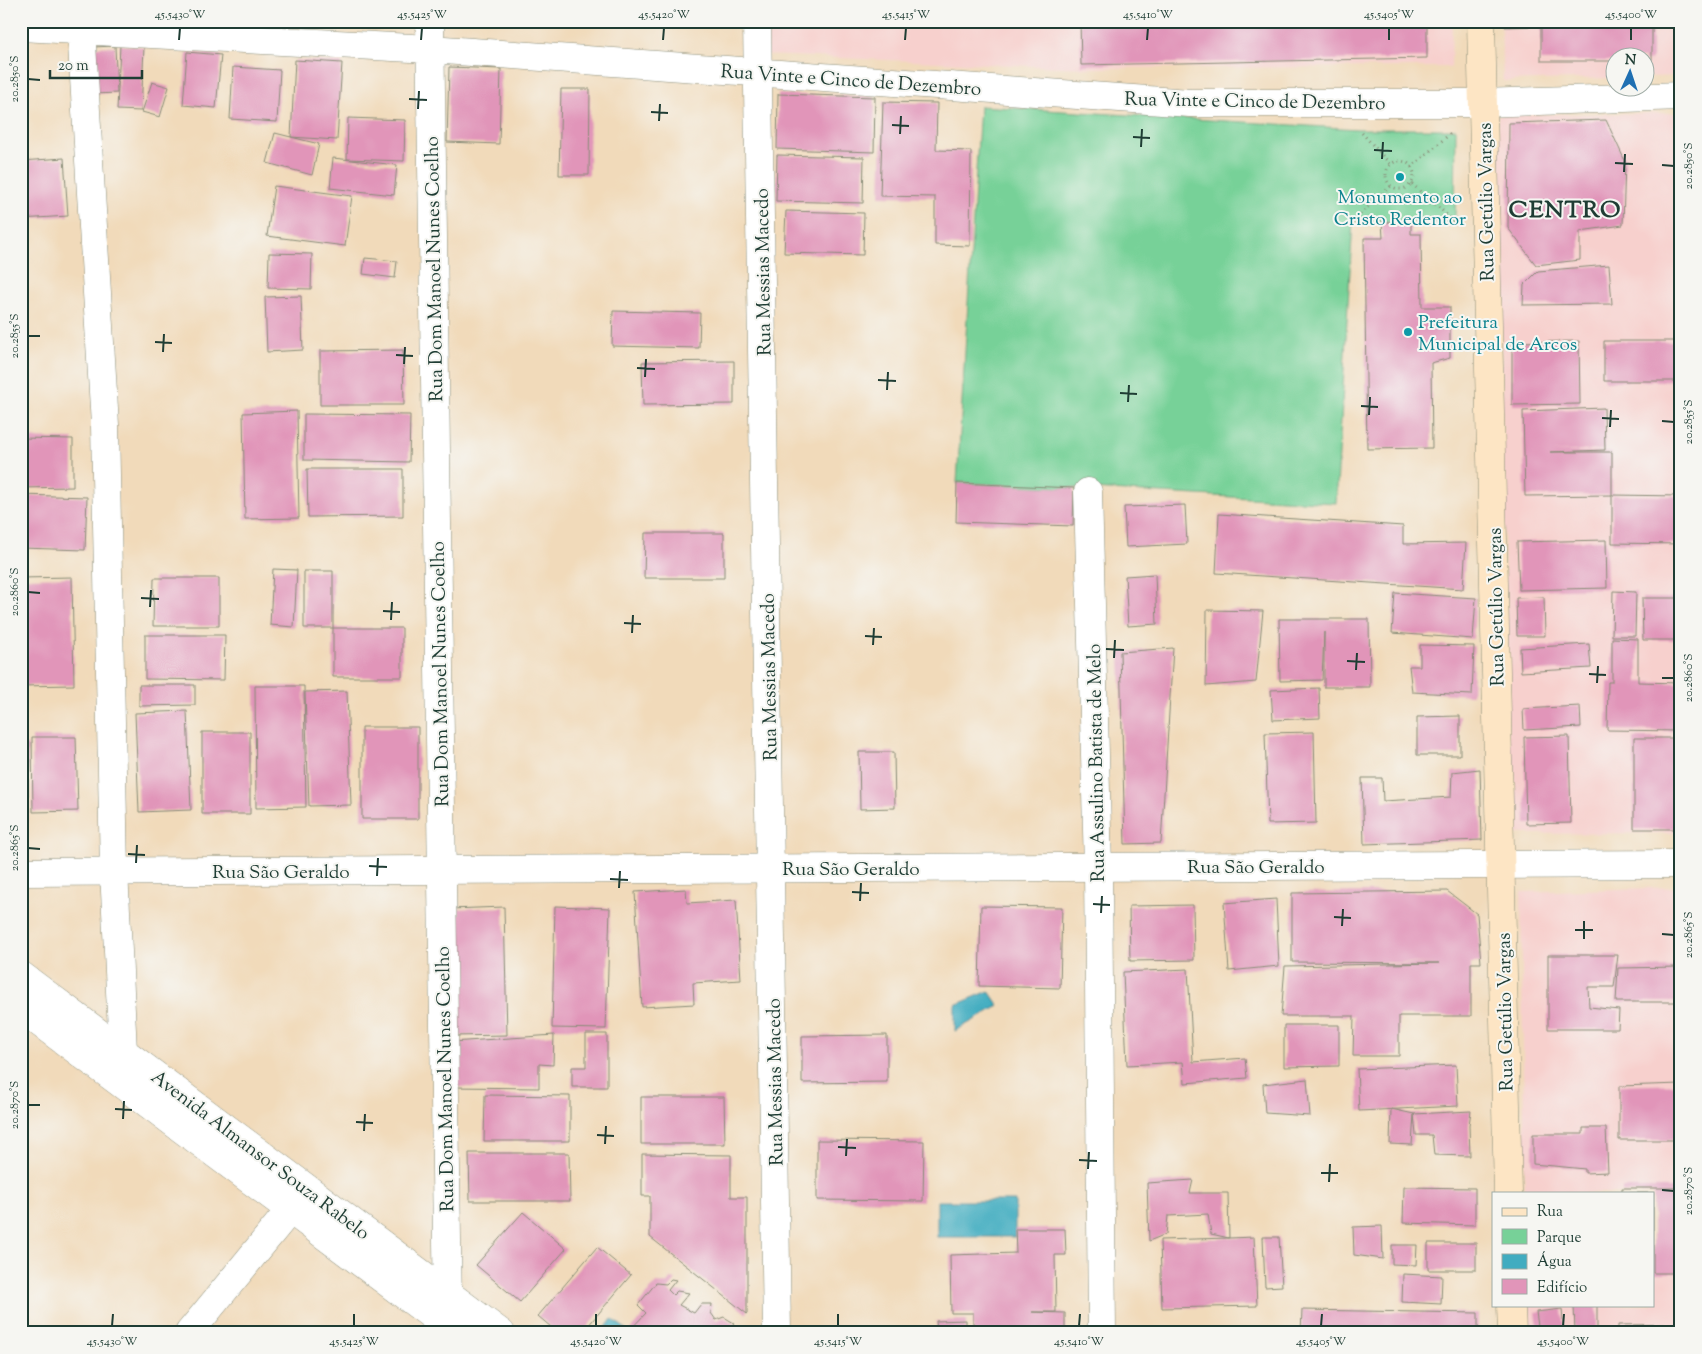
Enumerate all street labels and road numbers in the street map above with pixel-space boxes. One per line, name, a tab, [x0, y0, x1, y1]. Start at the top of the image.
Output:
street label: Rua Vinte e Cinco de Dezembro	[720, 59, 982, 104]
street label: Rua Vinte e Cinco de Dezembro	[1124, 87, 1386, 118]
street label: Rua Getúlio Vargas	[1473, 122, 1502, 282]
street label: Rua Dom Manoel Nunes Coelho	[420, 136, 451, 402]
street label: Rua Messias Macedo	[750, 188, 779, 356]
street label: Rua Getúlio Vargas	[1483, 527, 1512, 687]
street label: Rua Dom Manoel Nunes Coelho	[426, 541, 457, 807]
street label: Rua Messias Macedo	[756, 593, 785, 761]
street label: Rua Assulino Batista de Melo	[1082, 644, 1113, 882]
street label: Rua São Geraldo	[1187, 855, 1325, 882]
street label: Rua São Geraldo	[782, 857, 920, 884]
street label: Rua São Geraldo	[212, 860, 350, 887]
street label: Rua Getúlio Vargas	[1492, 932, 1521, 1092]
street label: Rua Dom Manoel Nunes Coelho	[431, 946, 462, 1212]
street label: Rua Messias Macedo	[762, 998, 791, 1166]
street label: Avenida Almansor Souza Rabelo	[144, 1065, 375, 1247]

